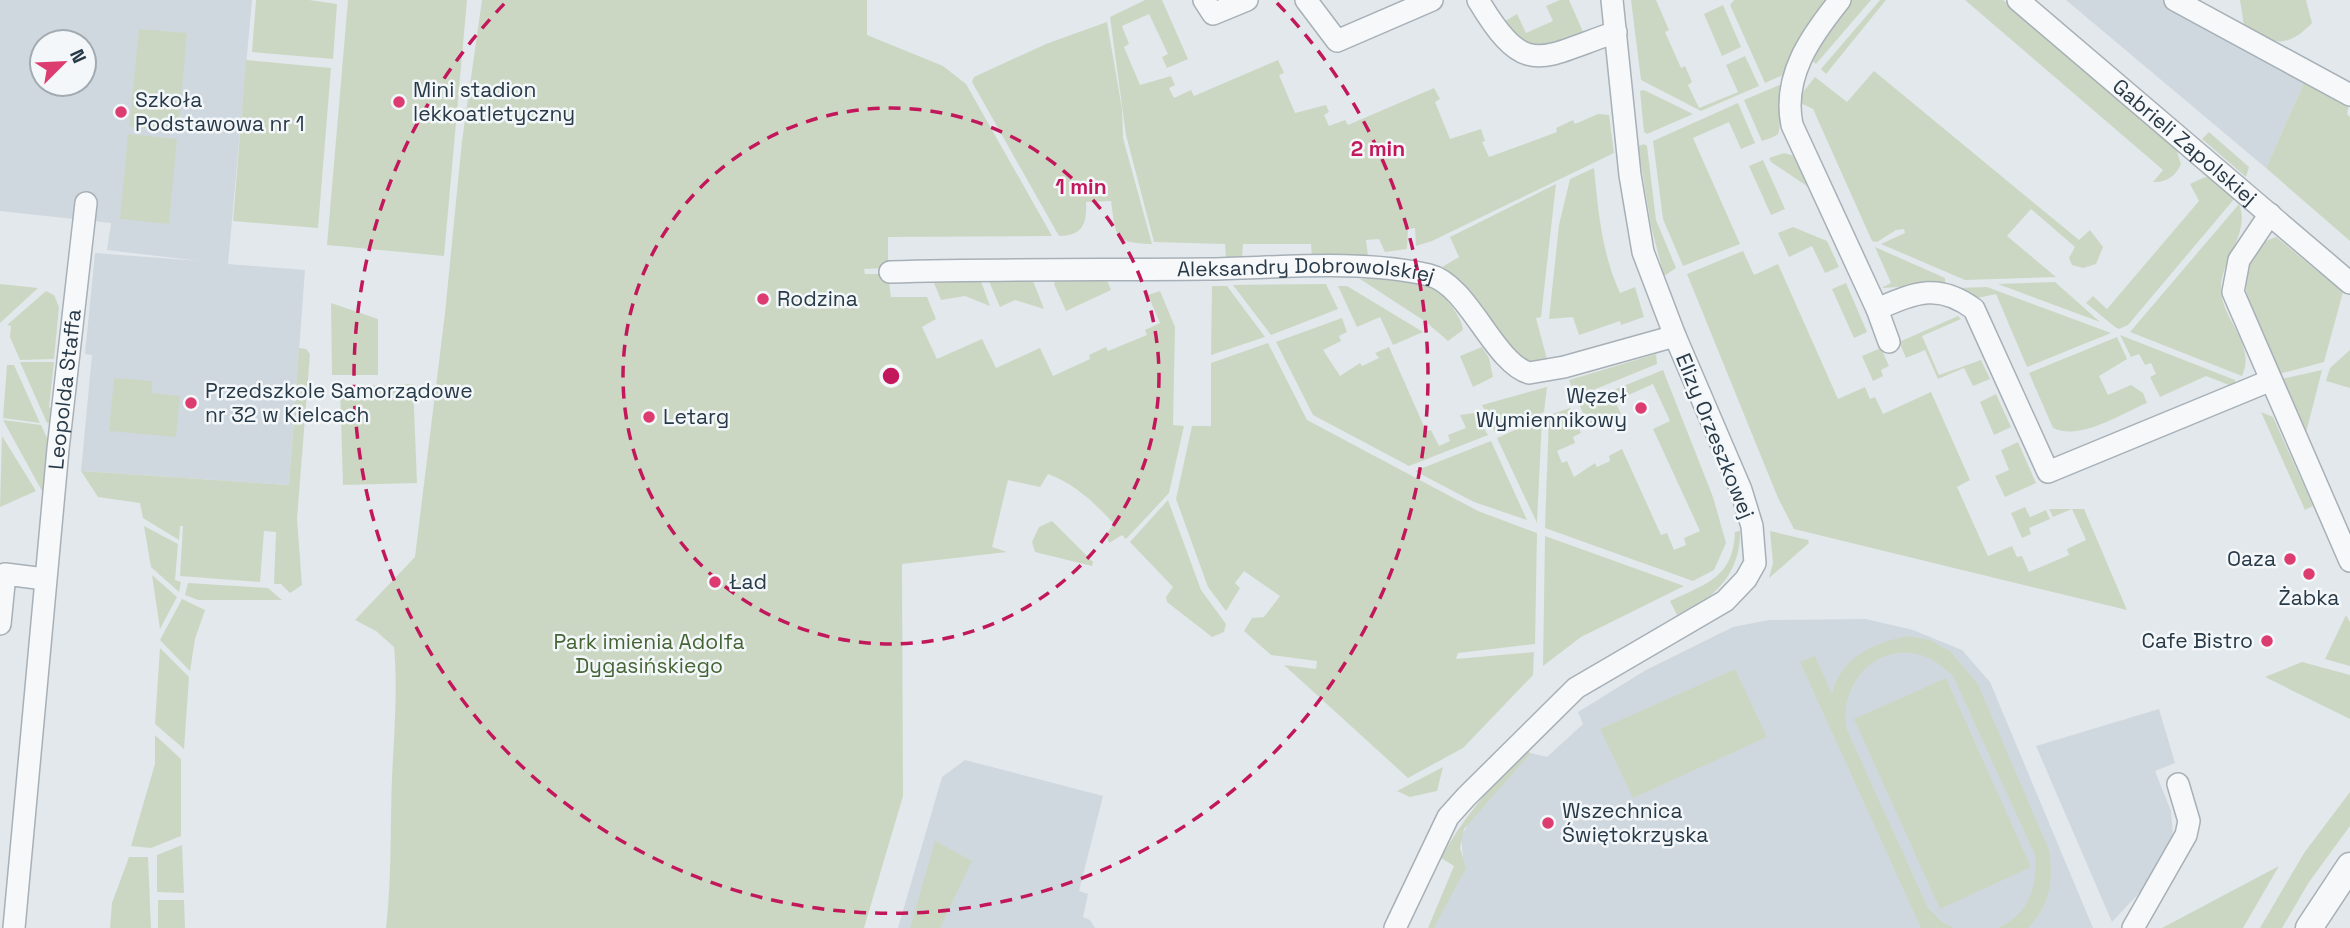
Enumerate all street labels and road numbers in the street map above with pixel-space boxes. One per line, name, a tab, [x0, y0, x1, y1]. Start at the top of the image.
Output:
street label: Gabrieli Zapolskiej	[2107, 72, 2263, 211]
street label: Aleksandry Dobrowolskiej	[1177, 252, 1438, 289]
street label: Leopolda Staffa	[42, 308, 87, 471]
street label: Elizy Orzeszkowej	[1670, 349, 1761, 522]

